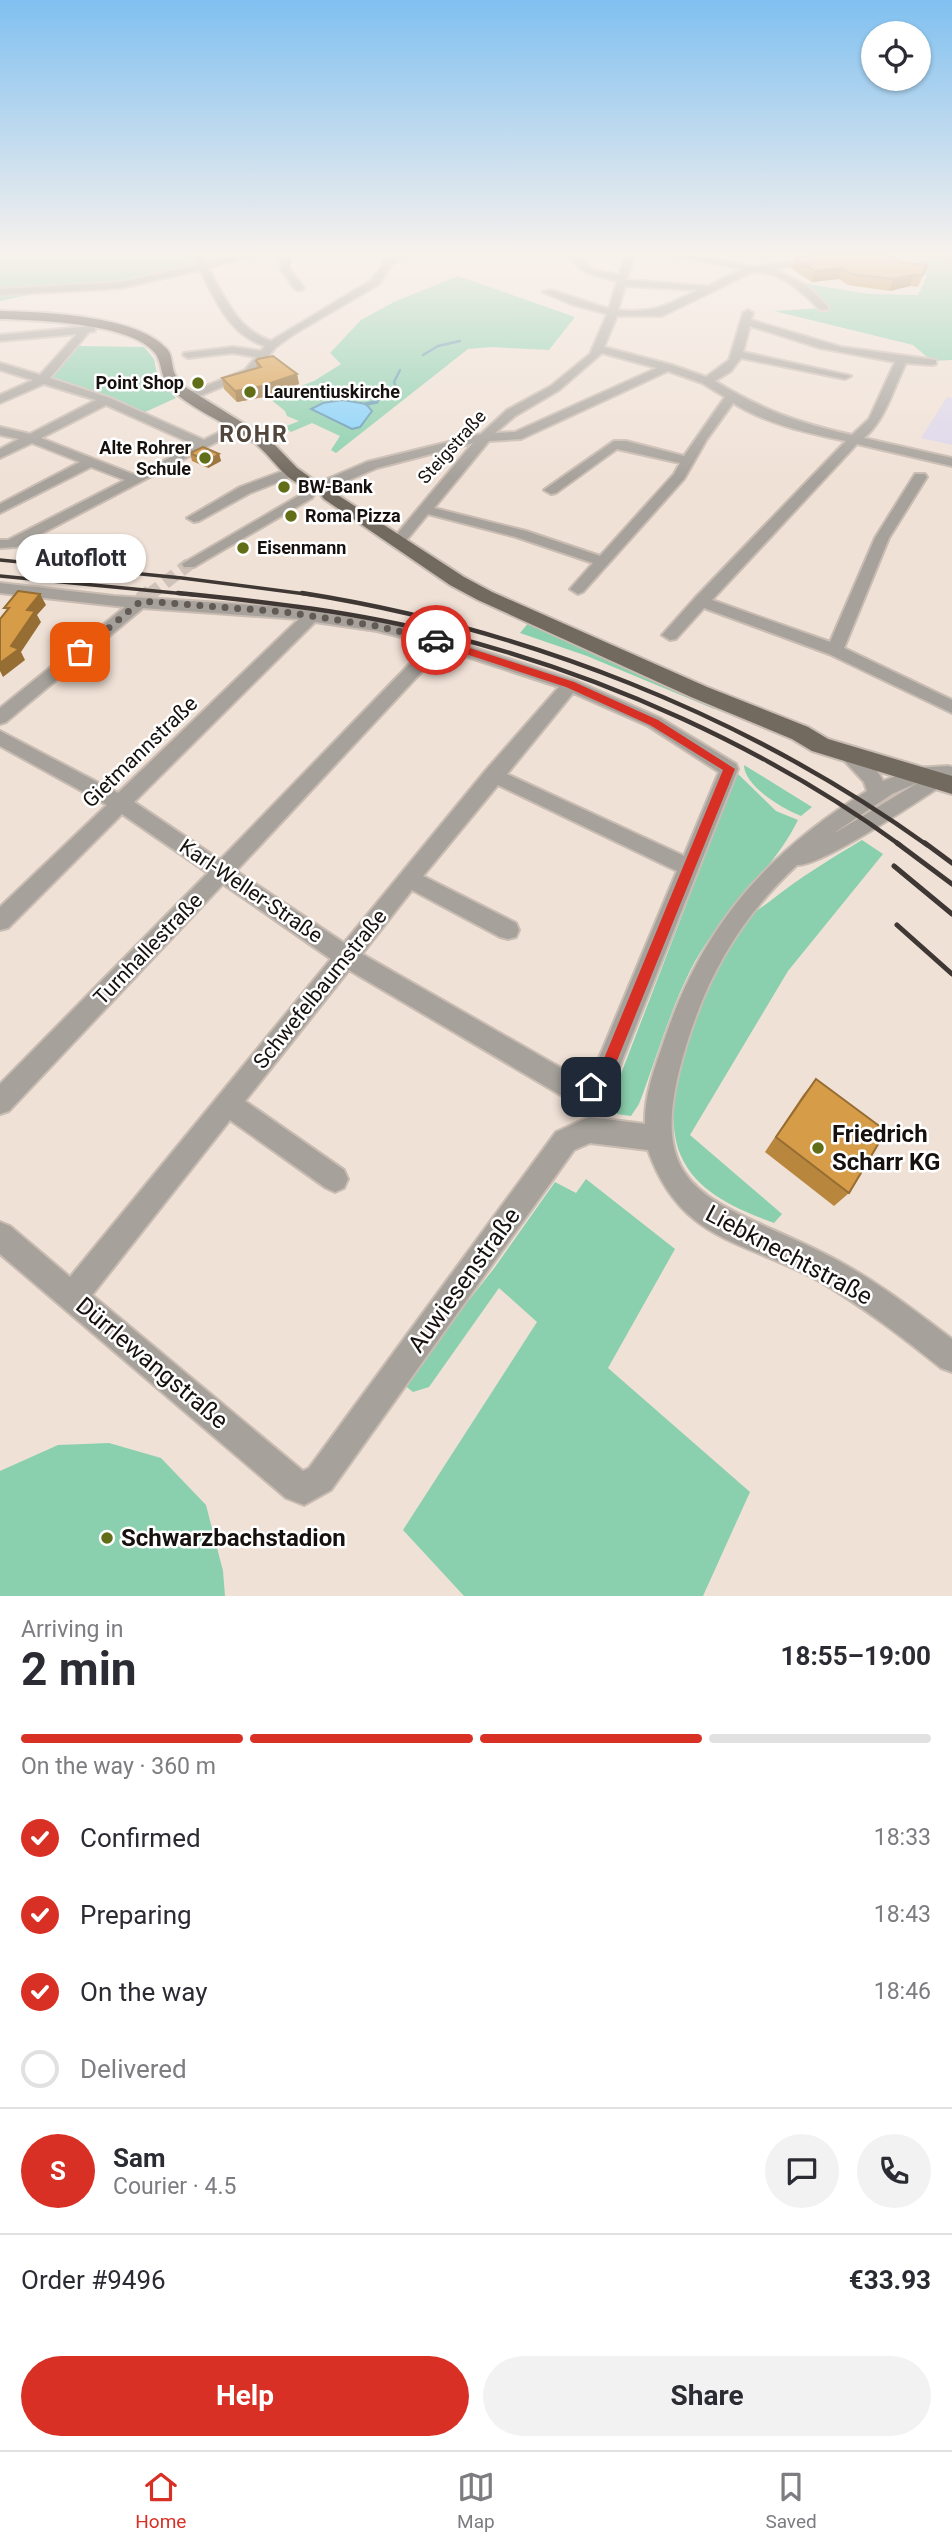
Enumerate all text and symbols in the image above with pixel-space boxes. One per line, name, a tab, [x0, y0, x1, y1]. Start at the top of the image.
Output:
map controls	[861, 21, 931, 91]
button: locate	[861, 21, 931, 91]
place label: Point Shop	[95, 372, 184, 393]
marker: Point Shop	[190, 375, 206, 391]
place label: Laurentiuskirche	[264, 381, 400, 402]
marker: Laurentiuskirche	[242, 384, 258, 400]
street label: Steigstraße	[413, 406, 490, 488]
district label: ROHR	[219, 421, 289, 448]
place label: Alte Rohrer Schule	[99, 437, 191, 479]
marker: Alte Rohrer Schule	[197, 450, 213, 466]
place label: BW-Bank	[298, 476, 373, 497]
marker: BW-Bank	[276, 479, 292, 495]
place label: Roma Pizza	[305, 505, 401, 526]
marker: Roma Pizza	[283, 508, 299, 524]
callout: Autoflott	[15, 533, 145, 582]
place label: Eisenmann	[257, 537, 346, 558]
marker: Eisenmann	[235, 540, 251, 556]
text: Autoflott	[35, 545, 127, 572]
courier	[401, 605, 471, 675]
icon: car	[417, 621, 455, 659]
pin	[50, 622, 110, 682]
icon: bag	[61, 633, 99, 671]
street label: Gietmannstraße	[78, 691, 202, 813]
street label: Karl-Weller-Straße	[175, 834, 327, 948]
street label: Turnhallestraße	[89, 888, 207, 1010]
street label: Schwefelbaumstraße	[248, 905, 392, 1073]
pin	[561, 1057, 621, 1117]
icon: home	[572, 1068, 610, 1106]
place label: Friedrich Scharr KG	[832, 1120, 940, 1176]
marker: Friedrich Scharr KG	[810, 1140, 826, 1156]
street label: Liebknechtstraße	[701, 1199, 877, 1311]
street label: Auwiesenstraße	[402, 1202, 526, 1358]
street label: Dürrlewangstraße	[70, 1291, 234, 1435]
place label: Schwarzbachstadion	[121, 1524, 346, 1552]
marker: Schwarzbachstadion	[99, 1530, 115, 1546]
text: Arriving in	[21, 1616, 124, 1643]
text: 18:55–19:00	[781, 1641, 931, 1671]
text: 2 min	[21, 1642, 137, 1696]
text: On the way · 360 m	[21, 1753, 216, 1780]
icon: check	[21, 1819, 59, 1857]
text: Confirmed	[80, 1823, 201, 1853]
text: 18:33	[874, 1824, 931, 1851]
icon: check	[21, 1896, 59, 1934]
text: Preparing	[80, 1900, 192, 1930]
text: 18:43	[874, 1901, 931, 1928]
icon: check	[21, 1973, 59, 2011]
text: On the way	[80, 1977, 208, 2007]
text: 18:46	[874, 1978, 931, 2005]
text: Delivered	[80, 2054, 187, 2084]
button: chat	[765, 2134, 839, 2208]
button: phone	[857, 2134, 931, 2208]
text: Sam	[113, 2143, 165, 2173]
text: S	[50, 2156, 66, 2186]
text: Courier · 4.5	[113, 2173, 236, 2200]
text: Order #9496	[21, 2265, 166, 2295]
text: €33.93	[849, 2265, 931, 2295]
button: Help	[21, 2356, 469, 2436]
button: Share	[483, 2356, 931, 2436]
tab: Home	[135, 2468, 186, 2533]
tab: Map	[457, 2468, 495, 2533]
tab: Saved	[765, 2468, 817, 2533]

